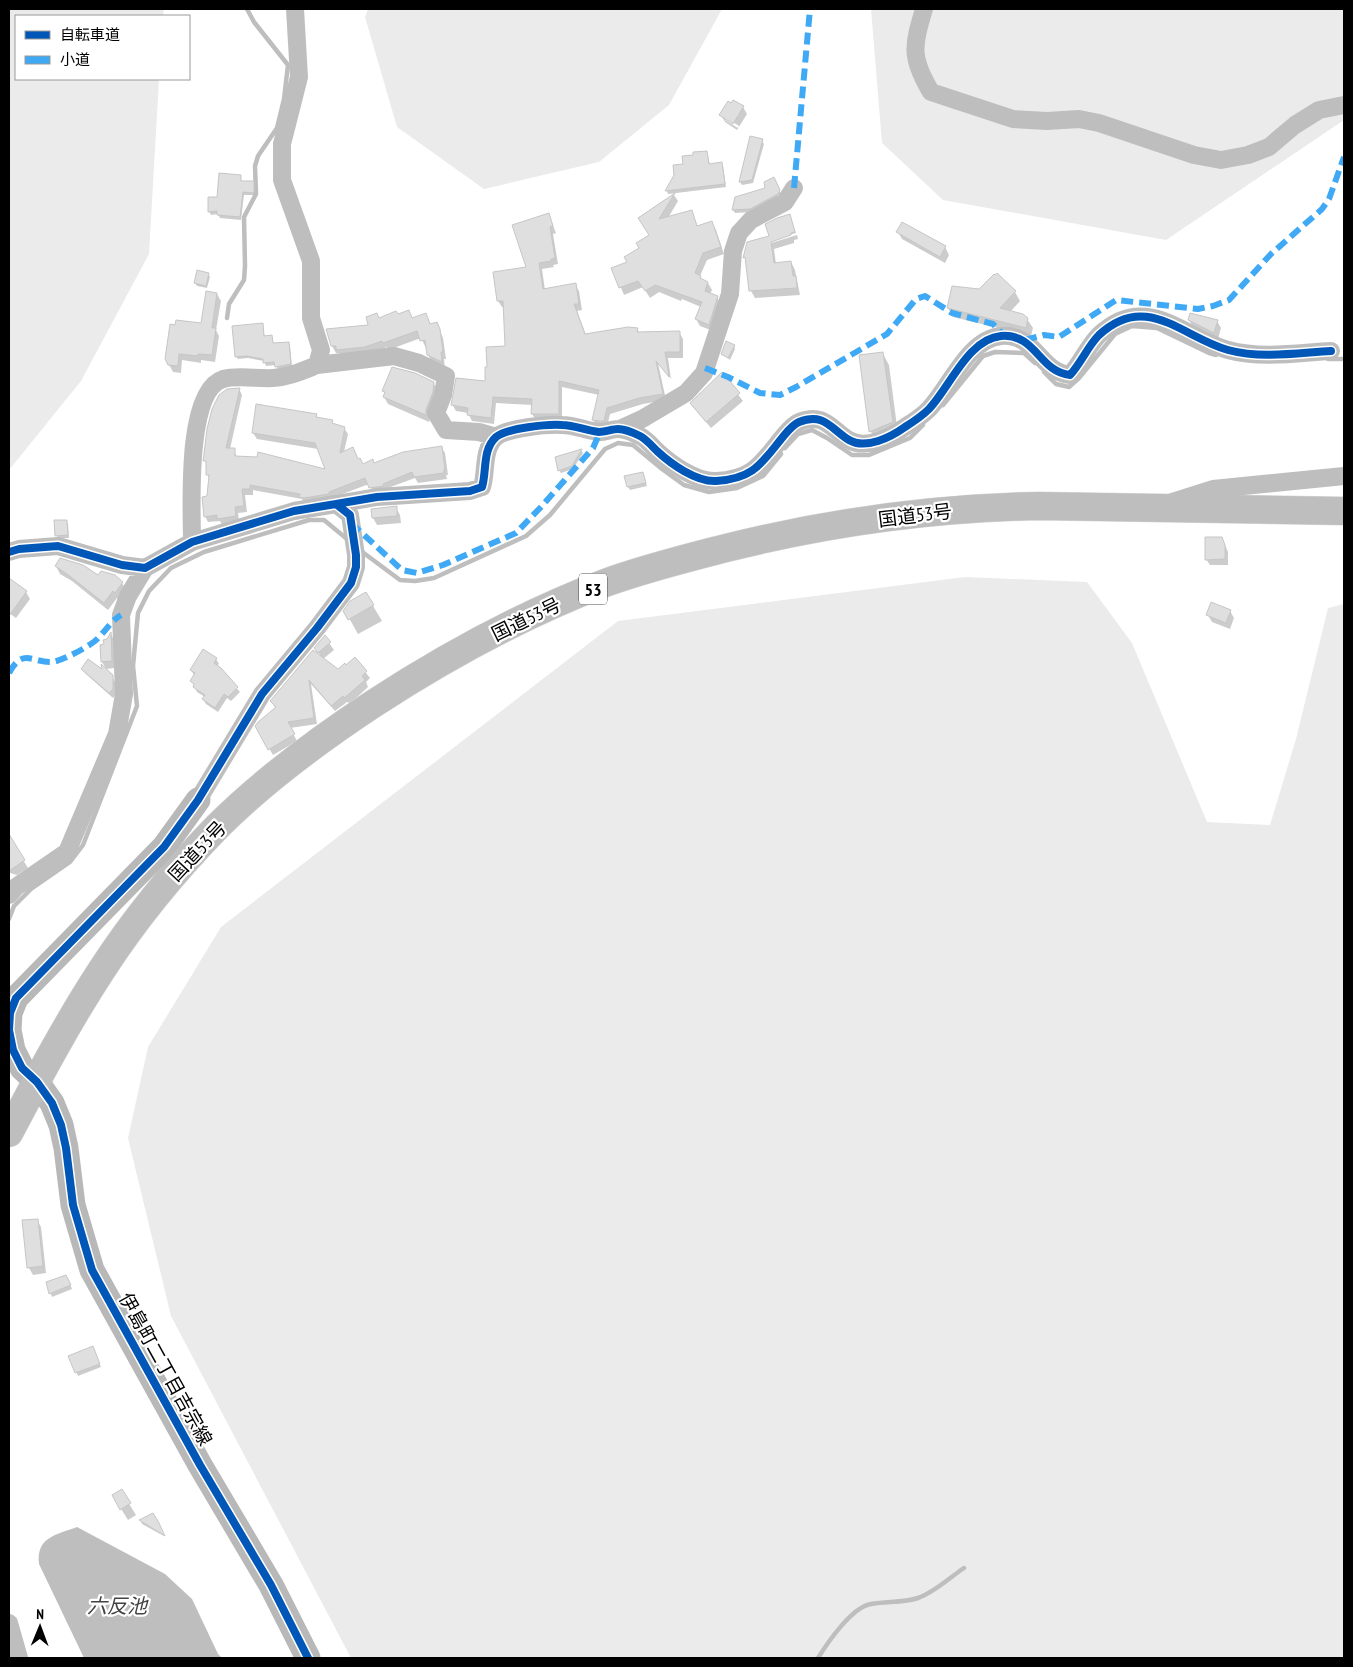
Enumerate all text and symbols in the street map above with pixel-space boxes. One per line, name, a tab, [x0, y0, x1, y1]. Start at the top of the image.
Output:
legend	[15, 15, 190, 80]
text: 自転車道	[60, 25, 120, 44]
text: 小道	[60, 50, 90, 69]
street label: 国道53号	[877, 499, 953, 531]
road number: 53	[579, 574, 607, 604]
street label: 国道53号	[487, 592, 565, 646]
street label: 国道53号	[163, 816, 231, 886]
street label: 伊島町二丁目吉宗線	[114, 1288, 218, 1450]
water label: 六反池	[87, 1593, 149, 1619]
north arrow	[15, 1602, 65, 1652]
text: N	[36, 1605, 44, 1623]

